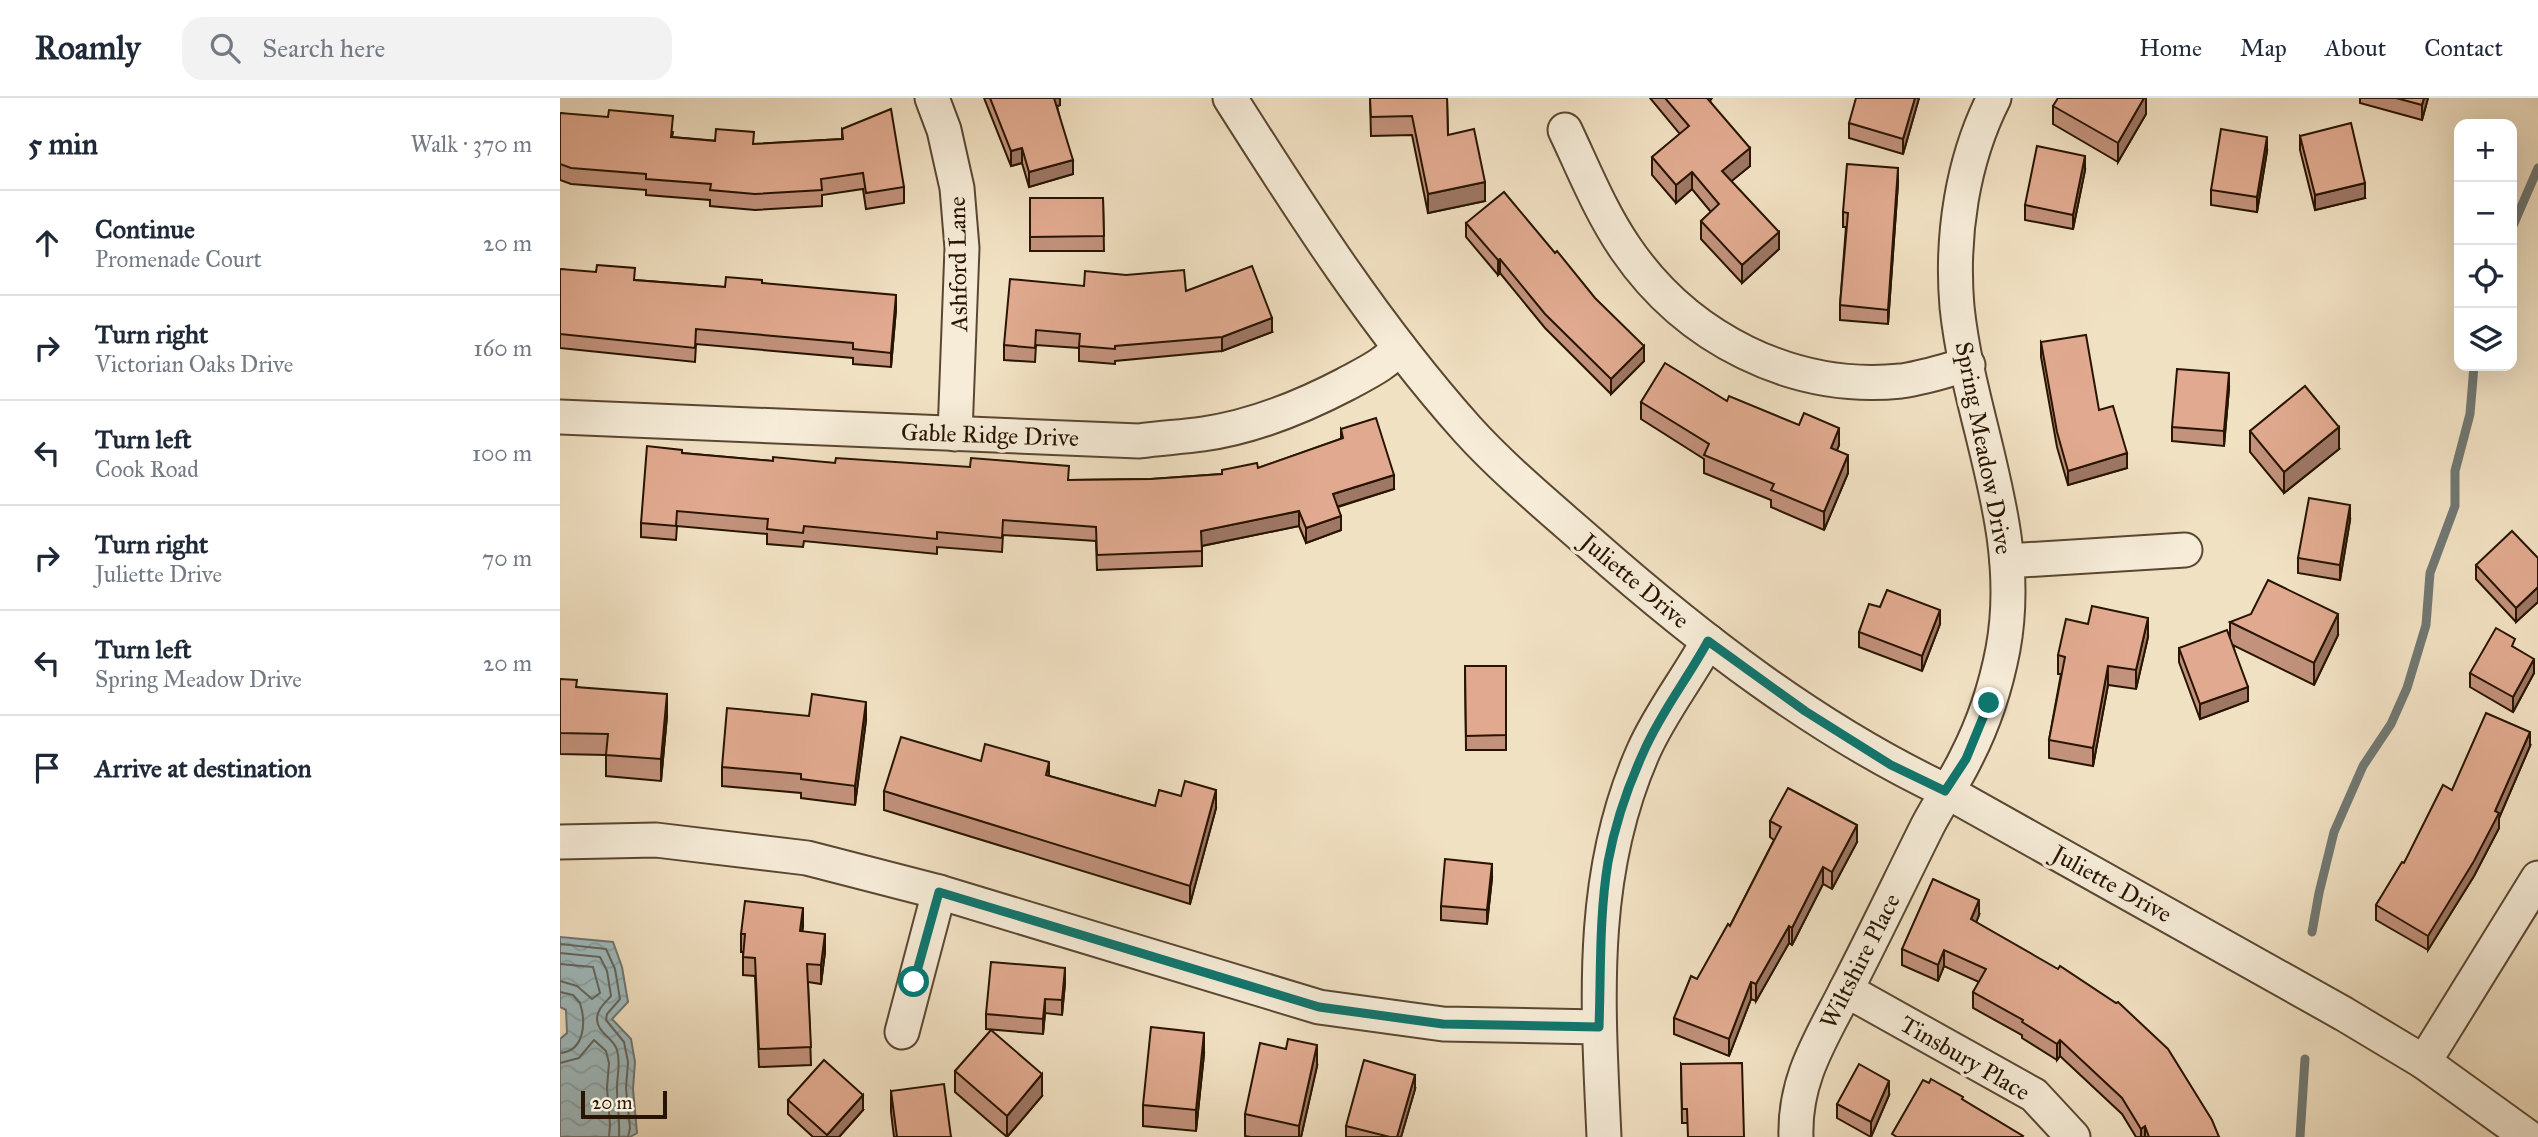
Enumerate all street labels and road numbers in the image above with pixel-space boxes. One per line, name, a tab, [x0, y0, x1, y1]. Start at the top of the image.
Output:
street label: Ashford Lane	[942, 196, 974, 333]
street label: Spring Meadow Drive	[1949, 339, 2019, 557]
street label: Gable Ridge Drive	[900, 417, 1080, 453]
street label: Juliette Drive	[1572, 525, 1695, 635]
street label: Juliette Drive	[2044, 837, 2177, 929]
street label: Wiltshire Place	[1813, 888, 1907, 1034]
street label: Tinsbury Place	[1895, 1009, 2035, 1107]

